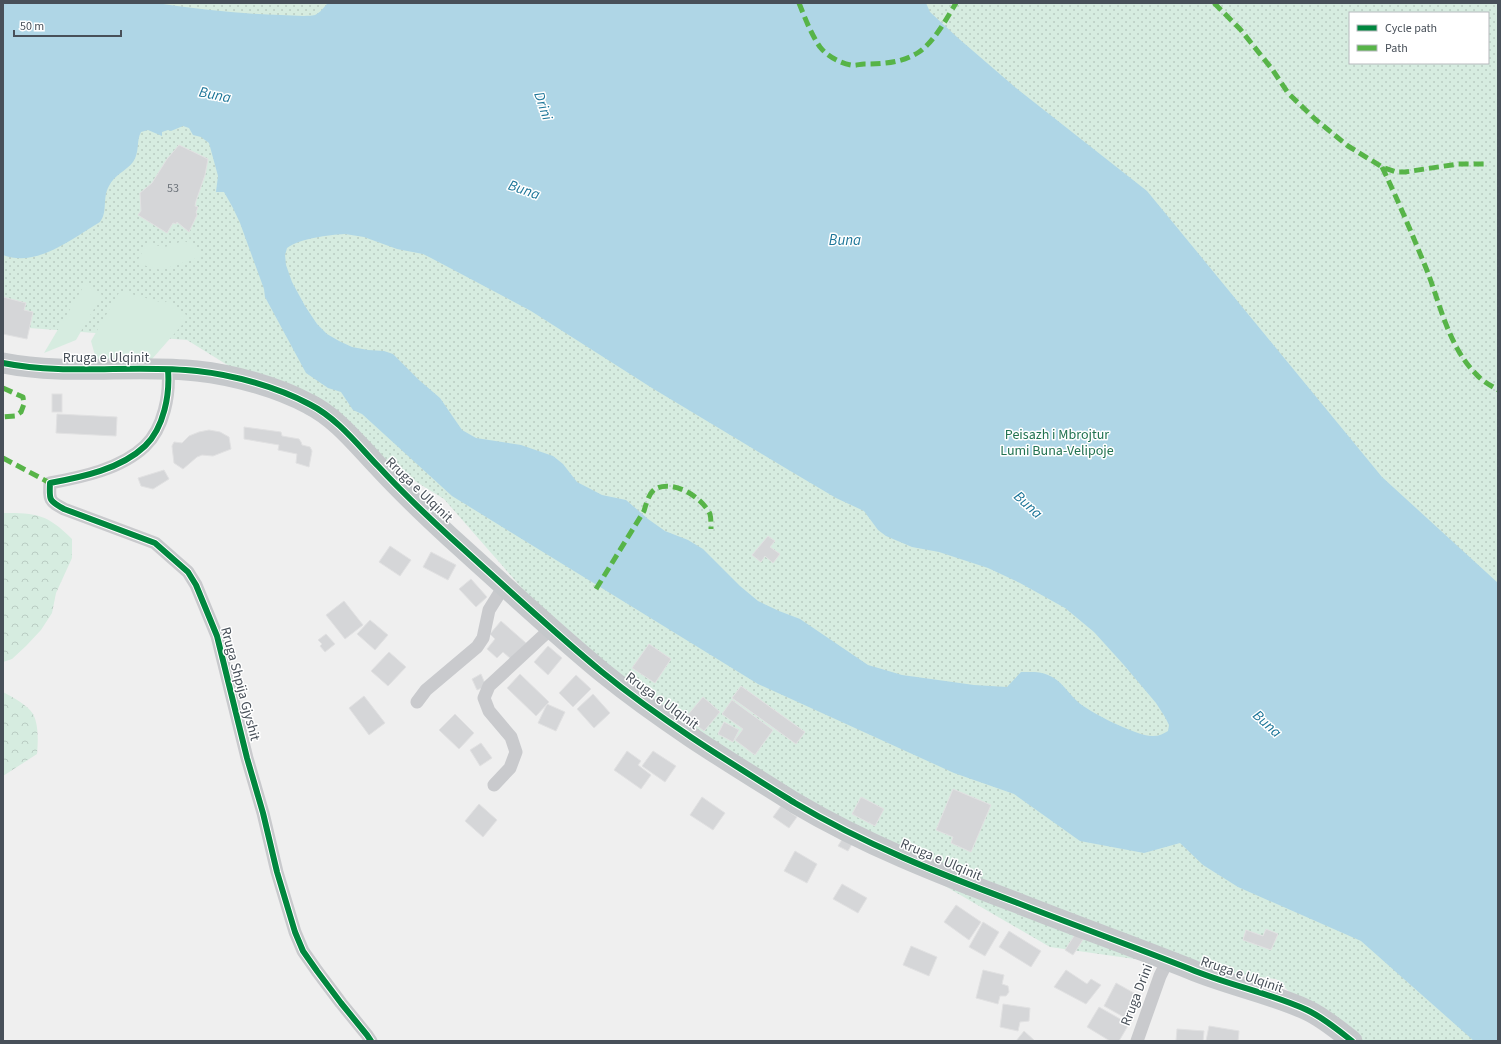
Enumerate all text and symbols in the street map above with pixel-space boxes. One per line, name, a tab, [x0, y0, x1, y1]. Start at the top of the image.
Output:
scale bar	[14, 12, 121, 38]
legend	[1349, 12, 1489, 64]
text: 50 m	[20, 18, 44, 35]
text: Cycle path	[1385, 20, 1437, 37]
text: Path	[1385, 40, 1408, 57]
water label: Buna	[197, 82, 233, 108]
water label: Drini	[528, 89, 558, 124]
water label: Buna	[505, 175, 543, 205]
house number: 53	[167, 180, 179, 197]
water label: Buna	[829, 230, 861, 251]
street label: Rruga e Ulqinit	[63, 348, 150, 368]
park label: Peisazh i Mbrojtur Lumi Buna-Velipoje	[1000, 425, 1114, 461]
street label: Rruga e Ulqinit	[381, 453, 457, 527]
water label: Buna	[1009, 486, 1047, 524]
street label: Rruga Shpija Gjyshit	[215, 625, 265, 743]
street label: Rruga e Ulqinit	[621, 667, 703, 735]
water label: Buna	[1248, 705, 1286, 743]
street label: Rruga e Ulqinit	[897, 834, 985, 886]
street label: Rruga e Ulqinit	[1198, 951, 1286, 999]
street label: Rruga Drini	[1116, 961, 1158, 1029]

